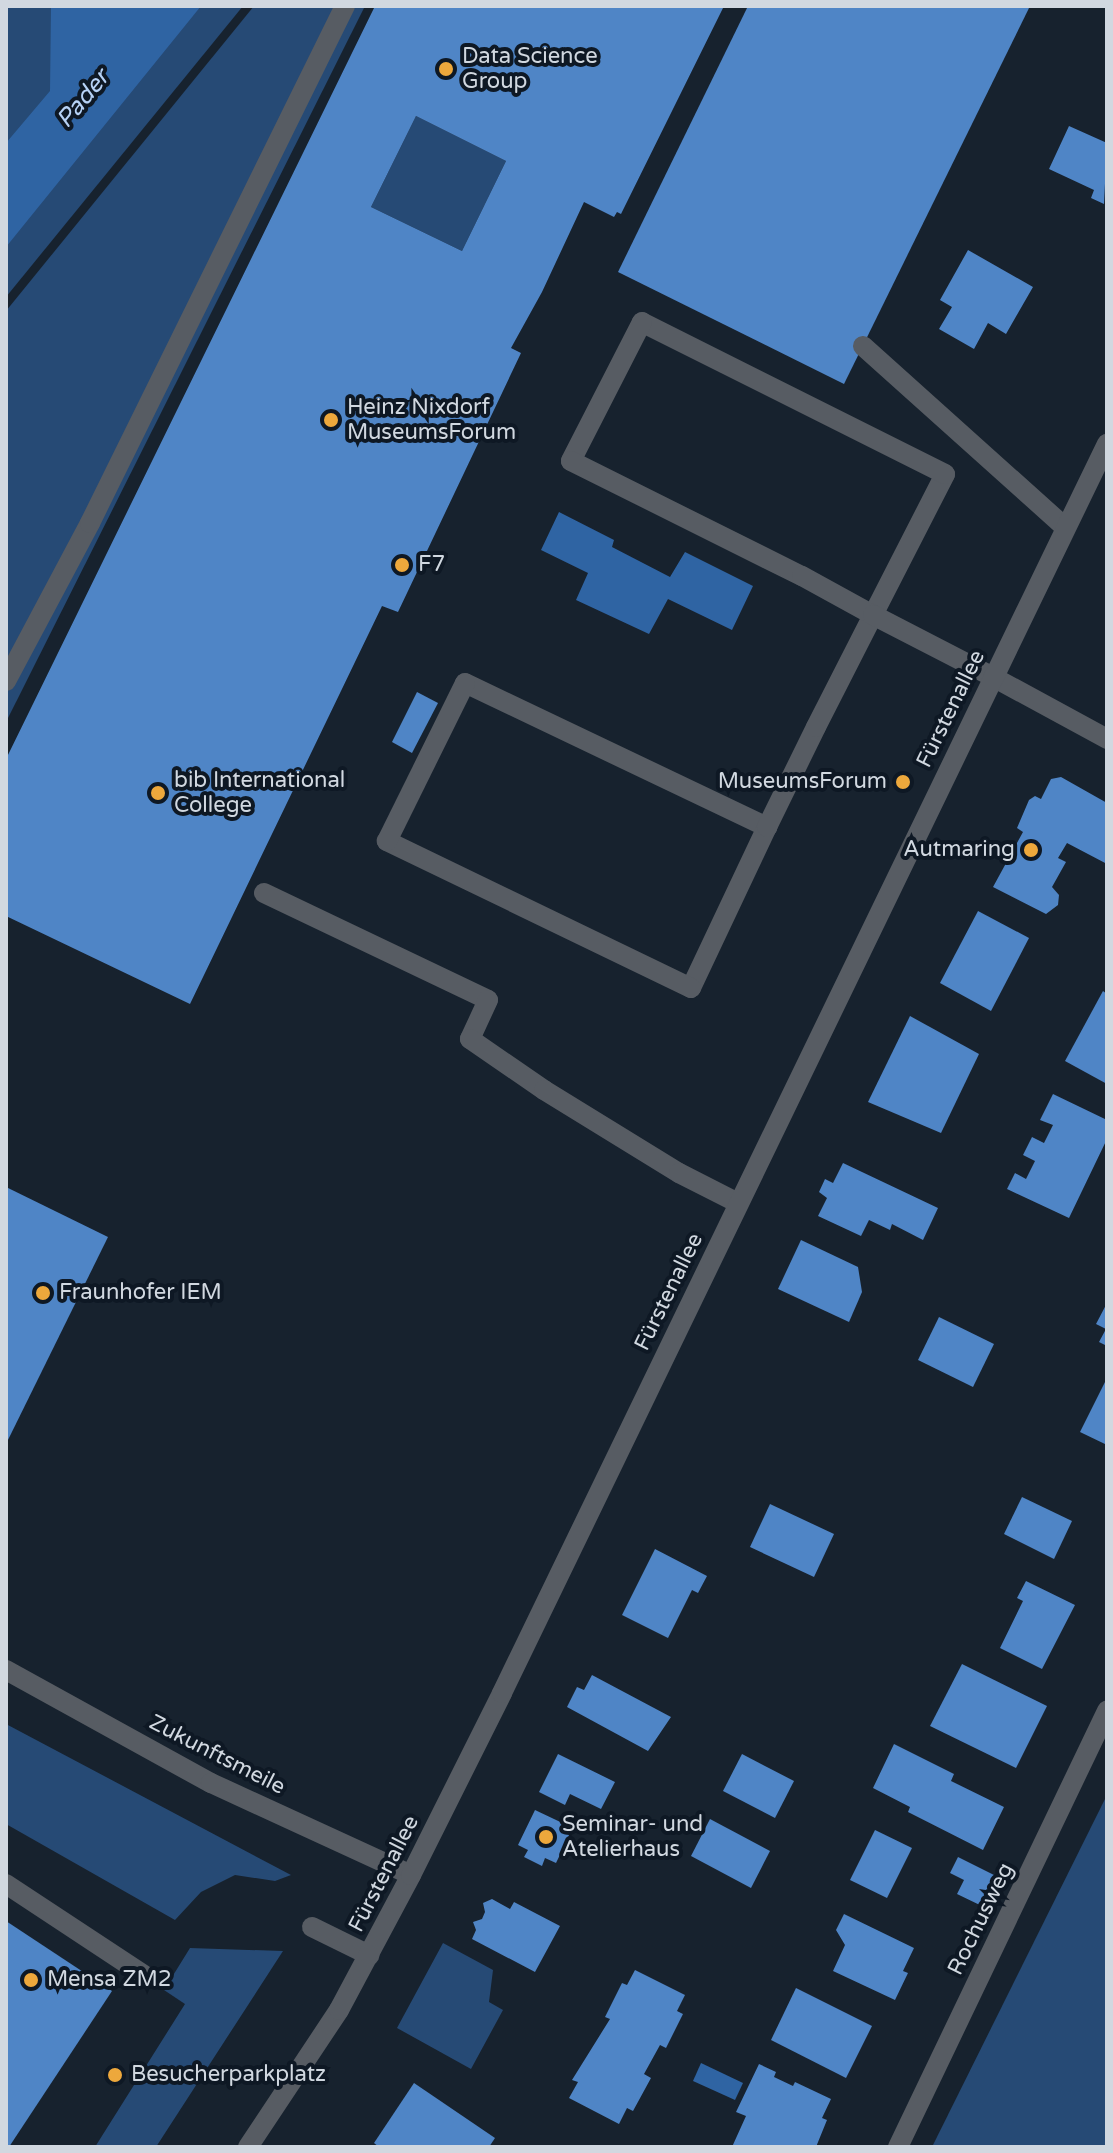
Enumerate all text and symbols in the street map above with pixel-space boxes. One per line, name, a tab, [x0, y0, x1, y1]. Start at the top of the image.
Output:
place label: Data Science Group	[462, 43, 598, 94]
marker: Data Science Group	[437, 60, 455, 78]
water label: Pader	[50, 64, 116, 134]
place label: Heinz Nixdorf MuseumsForum	[347, 394, 516, 446]
marker: Heinz Nixdorf MuseumsForum	[322, 411, 340, 429]
place label: F7	[418, 552, 445, 578]
marker: F7	[393, 556, 411, 574]
street label: Fürstenallee	[911, 646, 991, 772]
place label: bib International College	[174, 767, 345, 818]
place label: MuseumsForum	[718, 769, 887, 795]
marker: MuseumsForum	[894, 773, 912, 791]
marker: bib International College	[149, 784, 167, 802]
place label: Autmaring	[903, 837, 1015, 863]
marker: Autmaring	[1022, 841, 1040, 859]
street label: Fürstenallee	[629, 1229, 709, 1355]
place label: Fraunhofer IEM	[59, 1280, 222, 1306]
marker: Fraunhofer IEM	[34, 1284, 52, 1302]
street label: Zukunftsmeile	[145, 1709, 289, 1801]
street label: Fürstenallee	[343, 1811, 425, 1937]
place label: Seminar- und Atelierhaus	[562, 1811, 703, 1862]
marker: Seminar- und Atelierhaus	[537, 1828, 555, 1846]
street label: Rochusweg	[942, 1859, 1020, 1979]
place label: Mensa ZM2	[47, 1967, 172, 1993]
marker: Mensa ZM2	[22, 1971, 40, 1989]
place label: Besucherparkplatz	[131, 2062, 326, 2088]
marker: Besucherparkplatz	[106, 2066, 124, 2084]

